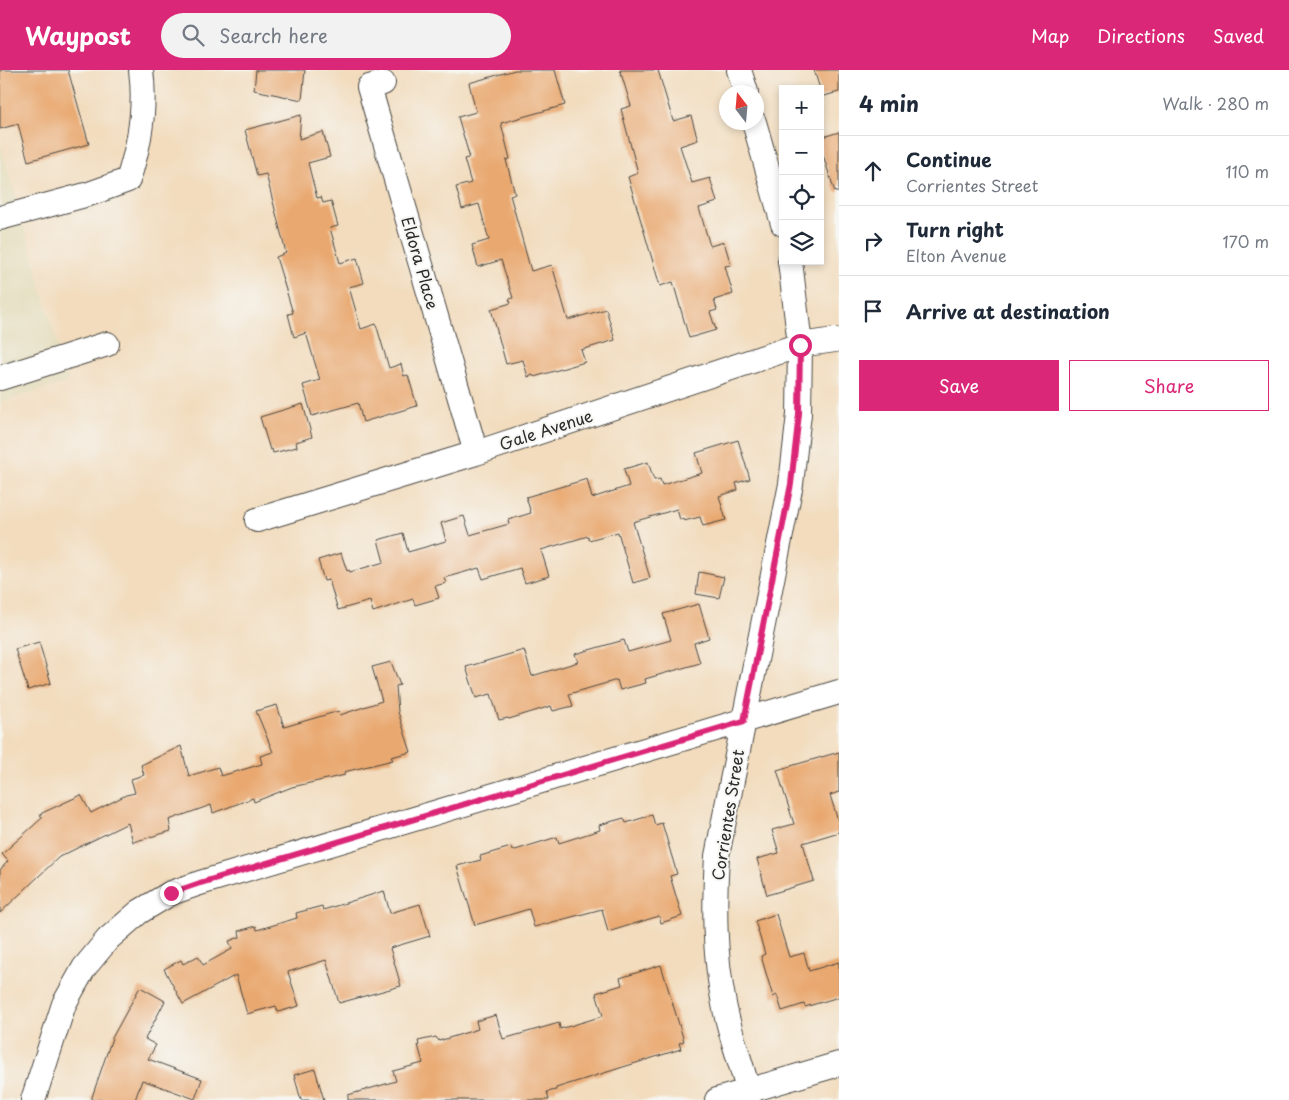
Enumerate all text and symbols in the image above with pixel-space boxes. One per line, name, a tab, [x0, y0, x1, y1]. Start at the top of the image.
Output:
search box	[161, 13, 511, 58]
text: Waypost	[25, 17, 131, 53]
icon: search	[179, 21, 207, 49]
text: Search here	[219, 21, 328, 49]
text: Map	[1031, 22, 1069, 49]
text: Directions	[1097, 22, 1185, 49]
text: Saved	[1213, 22, 1264, 49]
north arrow	[719, 85, 764, 130]
map controls	[779, 85, 824, 265]
button: +	[779, 85, 824, 130]
text: 4 min	[859, 87, 919, 119]
text: Walk · 280 m	[1162, 91, 1269, 115]
button: −	[779, 130, 824, 175]
text: Continue	[906, 145, 992, 173]
icon: ahead	[859, 157, 887, 185]
text: 110 m	[1226, 159, 1269, 183]
text: Corrientes Street	[906, 173, 1038, 197]
button: locate	[779, 175, 824, 220]
street label: Eldora Place	[396, 213, 446, 312]
text: Turn right	[906, 215, 1004, 243]
button: layers	[779, 220, 824, 265]
icon: right	[859, 227, 887, 255]
text: 170 m	[1223, 229, 1269, 253]
text: Elton Avenue	[906, 243, 1007, 267]
icon: arrive	[859, 297, 887, 325]
text: Arrive at destination	[906, 297, 1110, 325]
route start	[789, 334, 812, 357]
button: Save	[859, 360, 1059, 411]
button: Share	[1069, 360, 1269, 411]
street label: Gale Avenue	[496, 403, 596, 455]
street label: Corrientes Street	[705, 747, 749, 882]
route end	[160, 882, 183, 905]

